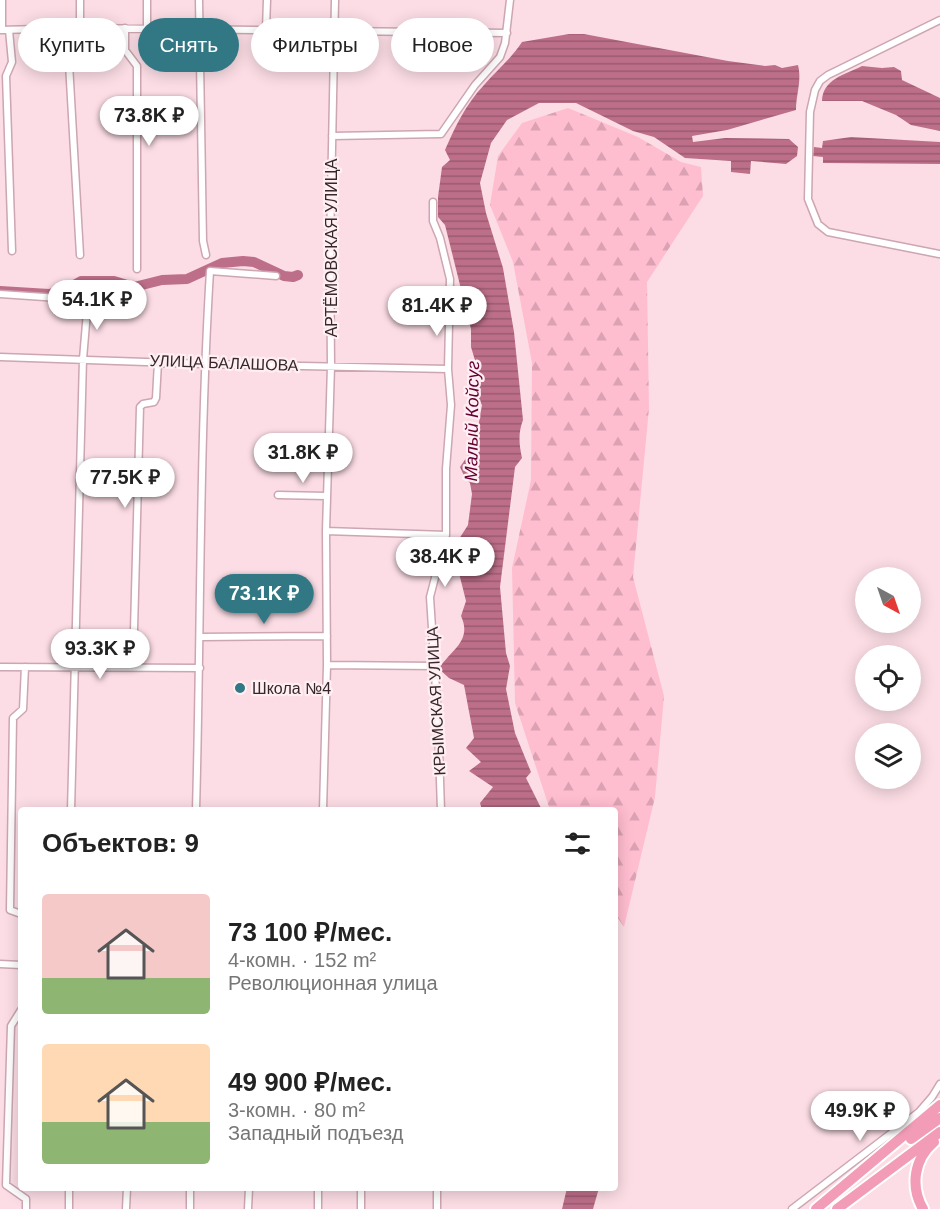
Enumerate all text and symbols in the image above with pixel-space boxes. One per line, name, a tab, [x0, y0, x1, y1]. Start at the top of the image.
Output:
chip: Купить	[18, 18, 126, 72]
chip: Снять	[138, 18, 239, 72]
chip: Фильтры	[251, 18, 379, 72]
chip: Новое	[391, 18, 494, 72]
pin: 73.8K ₽	[94, 96, 204, 147]
text: 73.8K ₽	[114, 104, 184, 126]
street label: АРТЁМОВСКАЯ УЛИЦА	[323, 158, 340, 337]
pin: 54.1K ₽	[42, 280, 152, 331]
pin: 81.4K ₽	[382, 286, 492, 337]
text: 54.1K ₽	[62, 288, 132, 310]
text: 81.4K ₽	[402, 294, 472, 316]
street label: УЛИЦА БАЛАШОВА	[149, 352, 299, 374]
water label: Малый Койсуг	[461, 360, 483, 482]
pin: 31.8K ₽	[248, 433, 358, 484]
text: 31.8K ₽	[268, 441, 338, 463]
pin: 77.5K ₽	[70, 458, 180, 509]
text: 77.5K ₽	[90, 466, 160, 488]
pin: 38.4K ₽	[390, 537, 500, 588]
text: 38.4K ₽	[410, 545, 480, 567]
north arrow	[855, 567, 921, 633]
map controls	[855, 567, 921, 789]
pin: 73.1K ₽	[209, 574, 319, 625]
text: 73.1K ₽	[229, 582, 299, 604]
street label: КРЫМСКАЯ УЛИЦА	[424, 626, 448, 776]
pin: 93.3K ₽	[45, 629, 155, 680]
text: 93.3K ₽	[65, 637, 135, 659]
button: locate	[855, 645, 921, 711]
place label: Школа №4	[252, 680, 331, 697]
marker: Школа №4	[233, 681, 247, 695]
button: layers	[855, 723, 921, 789]
icon: filters	[561, 827, 594, 860]
text: Объектов: 9	[42, 828, 199, 858]
text: 73 100 ₽/мес.	[228, 917, 392, 947]
icon: home	[90, 918, 162, 990]
text: 4-комн. · 152 m²	[228, 949, 376, 971]
text: Революционная улица	[228, 972, 438, 994]
text: 49 900 ₽/мес.	[228, 1067, 392, 1097]
icon: home	[90, 1068, 162, 1140]
pin: 49.9K ₽	[805, 1091, 915, 1142]
text: 3-комн. · 80 m²	[228, 1099, 365, 1121]
text: 49.9K ₽	[825, 1099, 895, 1121]
text: Западный подъезд	[228, 1122, 403, 1144]

